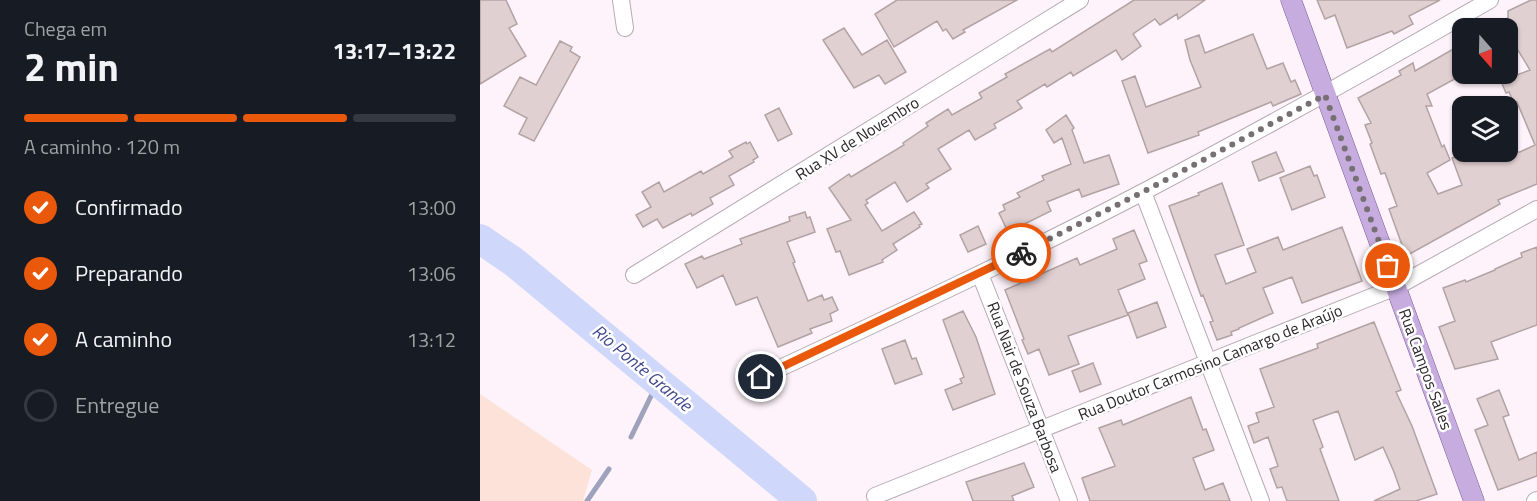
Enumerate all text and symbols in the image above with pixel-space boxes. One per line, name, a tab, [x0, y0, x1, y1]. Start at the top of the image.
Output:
text: Chega em	[24, 13, 107, 44]
north arrow	[1452, 18, 1518, 84]
map controls	[1452, 18, 1518, 162]
text: 13:17–13:22	[333, 34, 456, 68]
text: 2 min	[24, 37, 119, 96]
street label: Rua XV de Novembro	[790, 90, 924, 186]
button: layers	[1452, 96, 1518, 162]
text: A caminho · 120 m	[24, 131, 180, 162]
text: Confirmado	[75, 190, 183, 224]
icon: check	[24, 191, 57, 224]
text: 13:00	[407, 192, 456, 223]
courier	[991, 223, 1051, 283]
icon: bike	[1005, 237, 1038, 270]
pin	[1362, 240, 1413, 291]
icon: bag	[1371, 249, 1404, 282]
text: Preparando	[75, 256, 183, 290]
icon: check	[24, 257, 57, 290]
text: 13:06	[407, 258, 456, 289]
street label: Rua Nair de Souza Barbosa	[981, 298, 1069, 476]
street label: Rua Doutor Carmosino Camargo de Araújo	[1074, 298, 1346, 426]
street label: Rua Campos Salles	[1393, 305, 1459, 433]
water label: Rio Ponte Grande	[586, 318, 700, 419]
text: A caminho	[75, 322, 172, 356]
icon: check	[24, 323, 57, 356]
text: 13:12	[407, 324, 456, 355]
pin	[735, 351, 786, 402]
icon: home	[744, 360, 777, 393]
text: Entregue	[75, 388, 159, 422]

